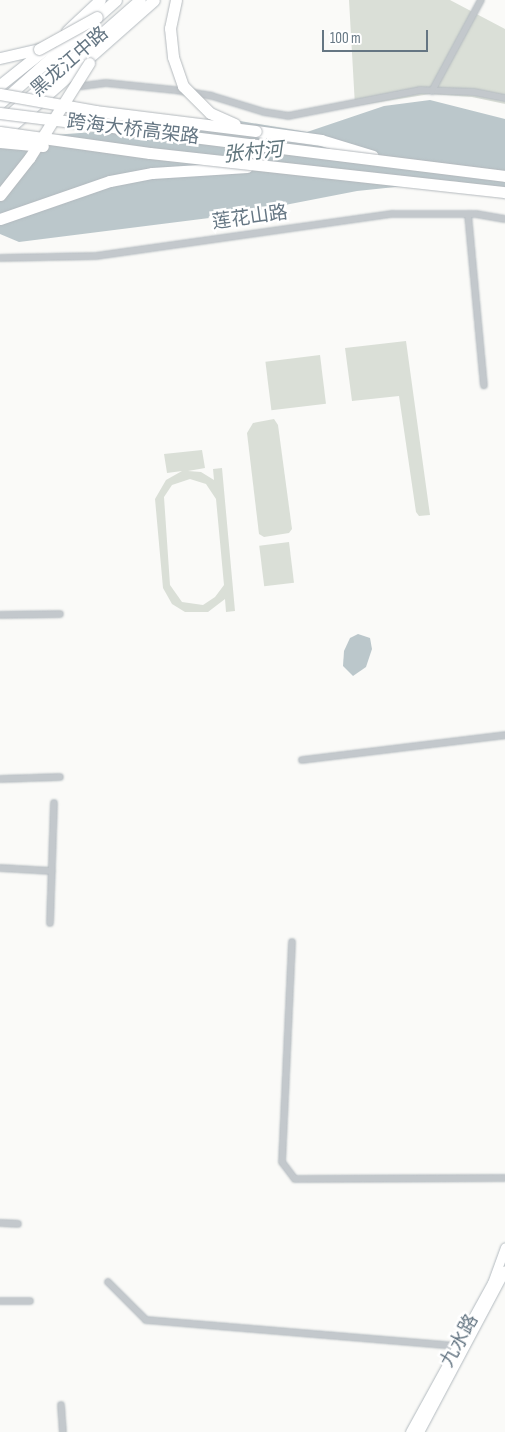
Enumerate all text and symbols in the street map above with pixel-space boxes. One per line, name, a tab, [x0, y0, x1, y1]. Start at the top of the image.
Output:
scale bar	[325, 20, 431, 52]
street label: 黑龙江中路	[27, 22, 113, 102]
text: 100 m	[330, 29, 361, 48]
street label: 跨海大桥高架路	[66, 111, 200, 149]
water label: 张村河	[222, 138, 284, 168]
street label: 莲花山路	[211, 201, 289, 235]
street label: 九水路	[436, 1311, 484, 1371]

